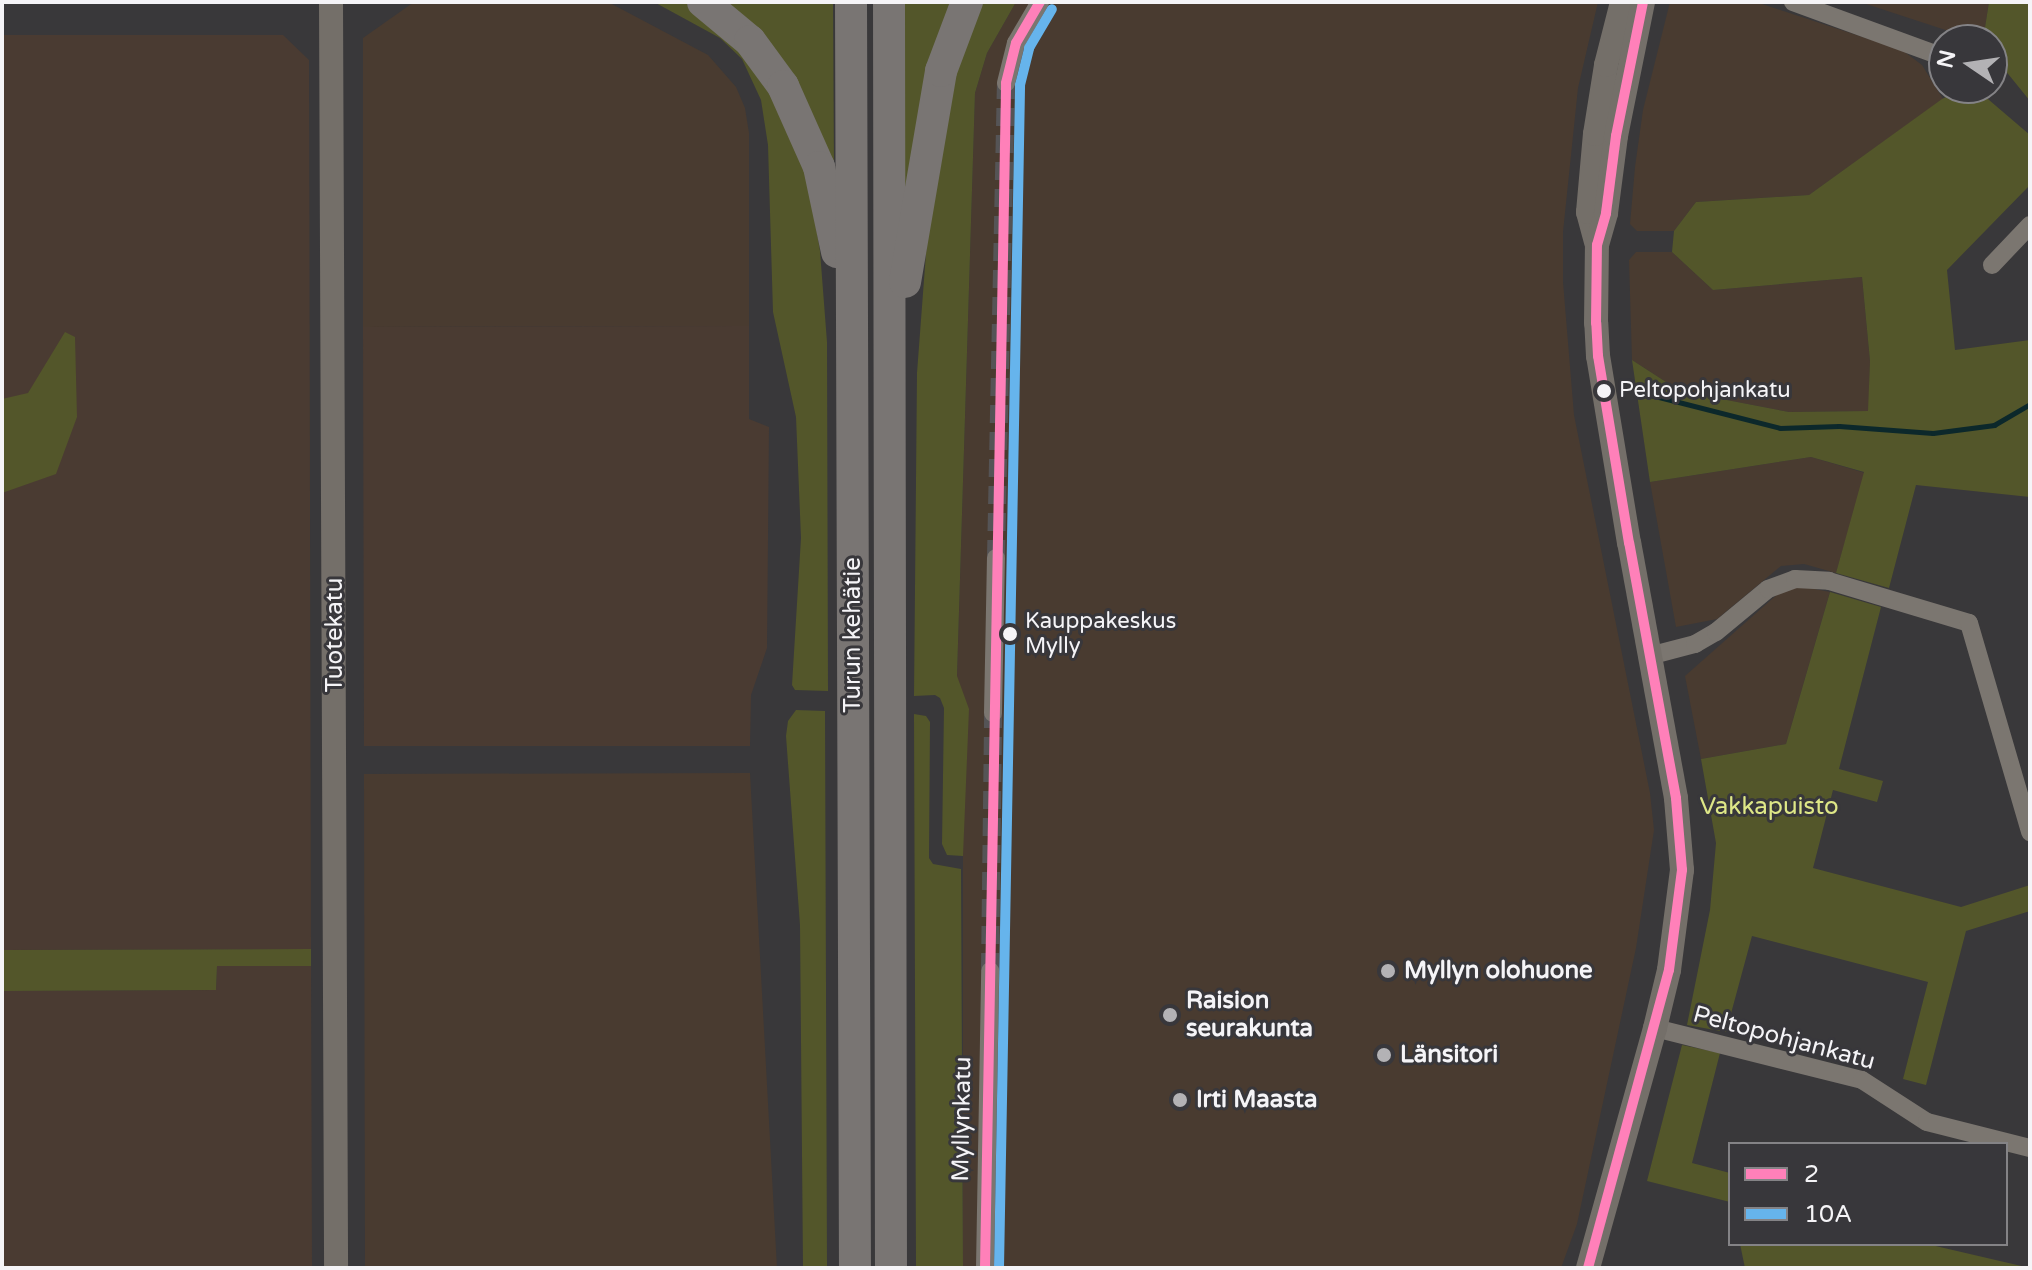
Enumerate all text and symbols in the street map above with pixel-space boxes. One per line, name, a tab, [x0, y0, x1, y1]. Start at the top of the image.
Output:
north arrow	[1928, 24, 2008, 104]
text: N	[1932, 48, 1961, 71]
place label: Peltopohjankatu	[1619, 378, 1791, 404]
marker: Peltopohjankatu	[1596, 383, 1612, 399]
street label: Turun kehätie	[839, 557, 867, 713]
street label: Tuotekatu	[321, 578, 349, 692]
place label: Kauppakeskus Mylly	[1025, 608, 1176, 660]
marker: Kauppakeskus Mylly	[1002, 626, 1018, 642]
park label: Vakkapuisto	[1700, 793, 1838, 821]
place label: Myllyn olohuone	[1404, 957, 1593, 985]
marker: Myllyn olohuone	[1379, 962, 1397, 980]
place label: Raision seurakunta	[1186, 987, 1313, 1043]
street label: Peltopohjankatu	[1690, 1000, 1878, 1076]
marker: Raision seurakunta	[1161, 1006, 1179, 1024]
place label: Länsitori	[1400, 1041, 1498, 1069]
marker: Länsitori	[1375, 1046, 1393, 1064]
street label: Myllynkatu	[947, 1056, 977, 1182]
place label: Irti Maasta	[1196, 1086, 1317, 1114]
marker: Irti Maasta	[1171, 1091, 1189, 1109]
legend	[1728, 1142, 2008, 1246]
text: 2	[1804, 1160, 1819, 1189]
text: 10A	[1804, 1200, 1852, 1229]

